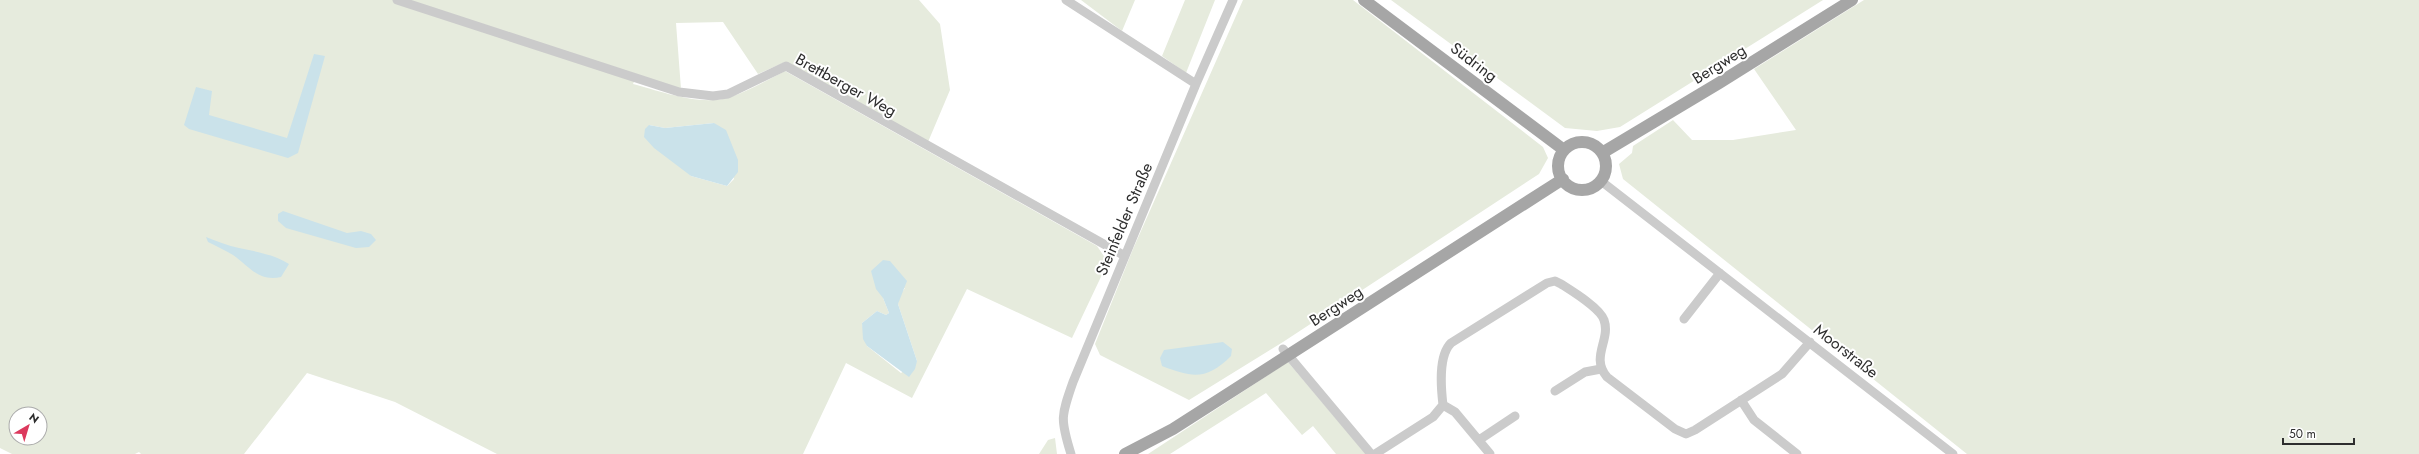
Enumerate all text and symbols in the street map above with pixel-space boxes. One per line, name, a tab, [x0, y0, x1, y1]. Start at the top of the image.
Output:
street label: Südring	[1446, 37, 1502, 87]
street label: Bergweg	[1688, 38, 1750, 90]
street label: Brettberger Weg	[791, 48, 901, 122]
street label: Steinfelder Straße	[1090, 159, 1158, 279]
street label: Bergweg	[1305, 280, 1367, 332]
street label: Moorstraße	[1809, 318, 1883, 384]
north arrow	[8, 406, 48, 446]
text: N	[26, 409, 43, 427]
scale bar	[2283, 420, 2354, 446]
text: 50 m	[2289, 425, 2316, 443]

